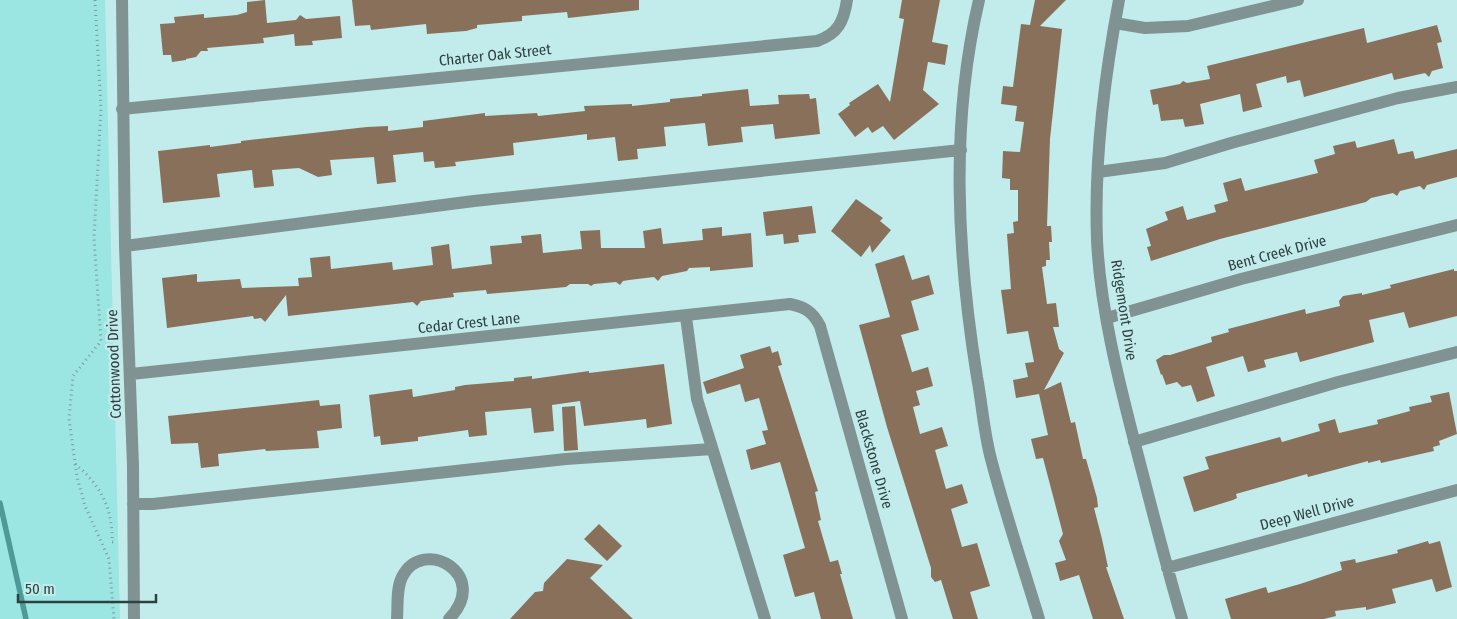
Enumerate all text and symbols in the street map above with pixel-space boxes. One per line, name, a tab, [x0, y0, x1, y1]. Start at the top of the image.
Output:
street label: Charter Oak Street	[438, 40, 552, 70]
street label: Bent Creek Drive	[1226, 231, 1328, 275]
street label: Ridgemont Drive	[1107, 258, 1141, 362]
street label: Cottonwood Drive	[103, 309, 125, 419]
street label: Cedar Crest Lane	[417, 309, 521, 337]
street label: Blackstone Drive	[851, 407, 897, 511]
street label: Deep Well Drive	[1258, 492, 1356, 534]
scale bar	[18, 572, 155, 604]
text: 50 m	[25, 580, 55, 598]

